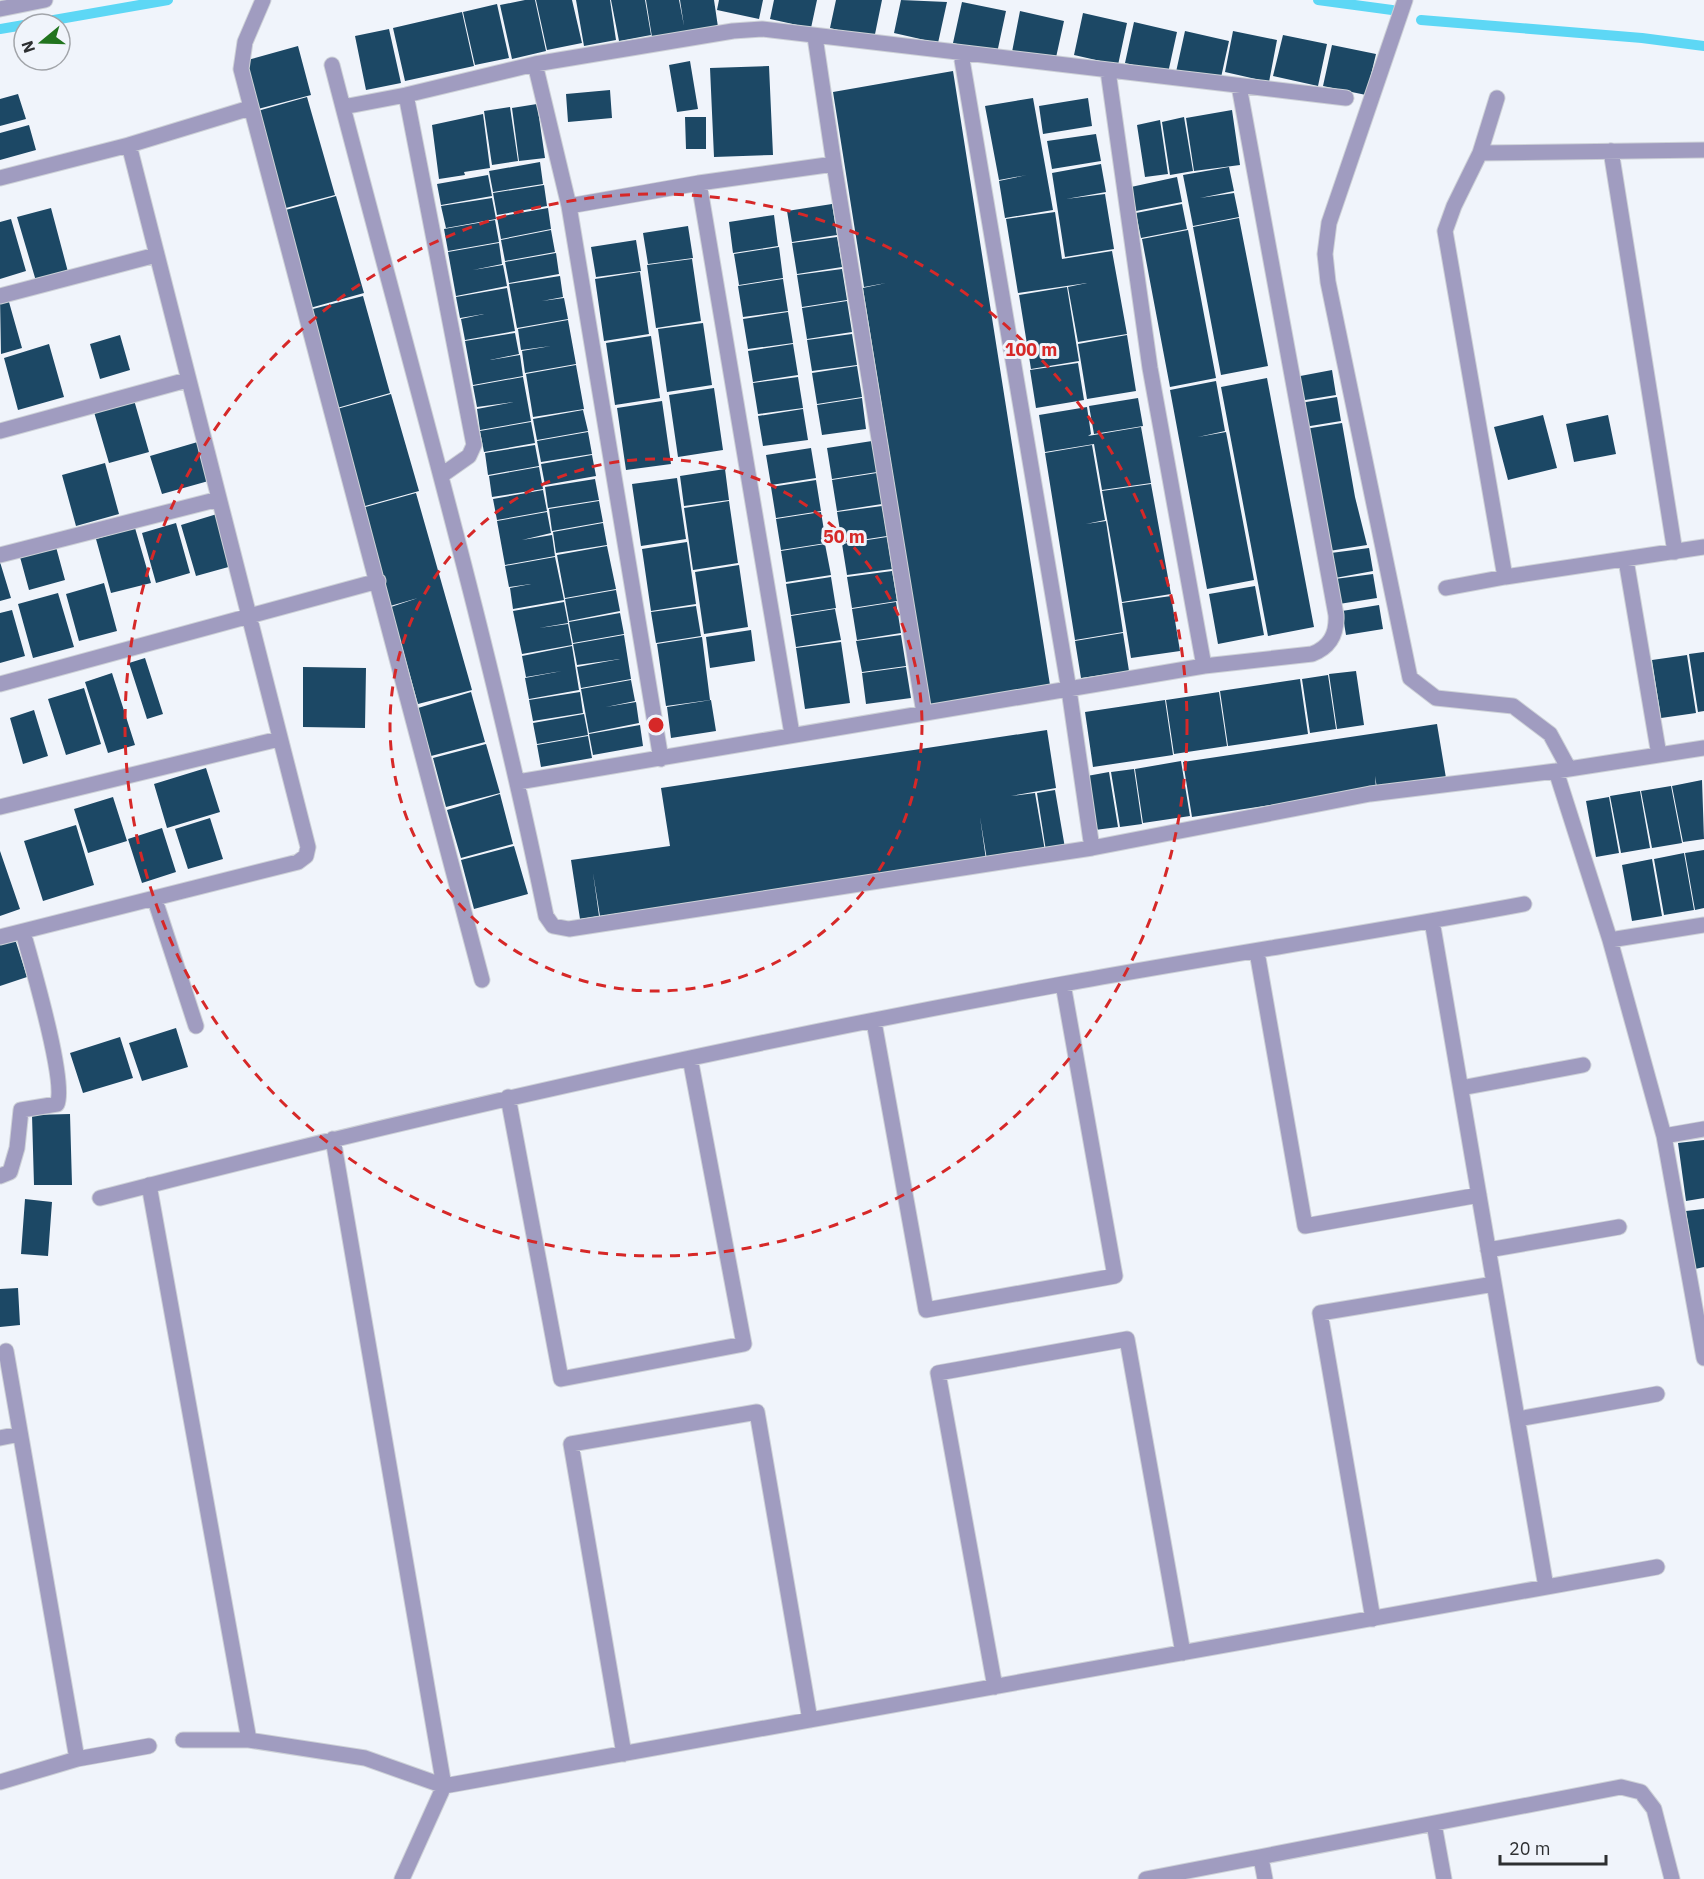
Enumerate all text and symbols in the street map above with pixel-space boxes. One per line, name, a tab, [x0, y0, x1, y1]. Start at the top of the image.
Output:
north arrow	[12, 12, 72, 72]
text: N	[16, 38, 39, 56]
text: 100 m	[1005, 338, 1057, 361]
text: 50 m	[823, 525, 865, 548]
centre of rings	[646, 715, 666, 735]
scale bar	[1500, 1828, 1606, 1866]
text: 20 m	[1509, 1837, 1551, 1860]

